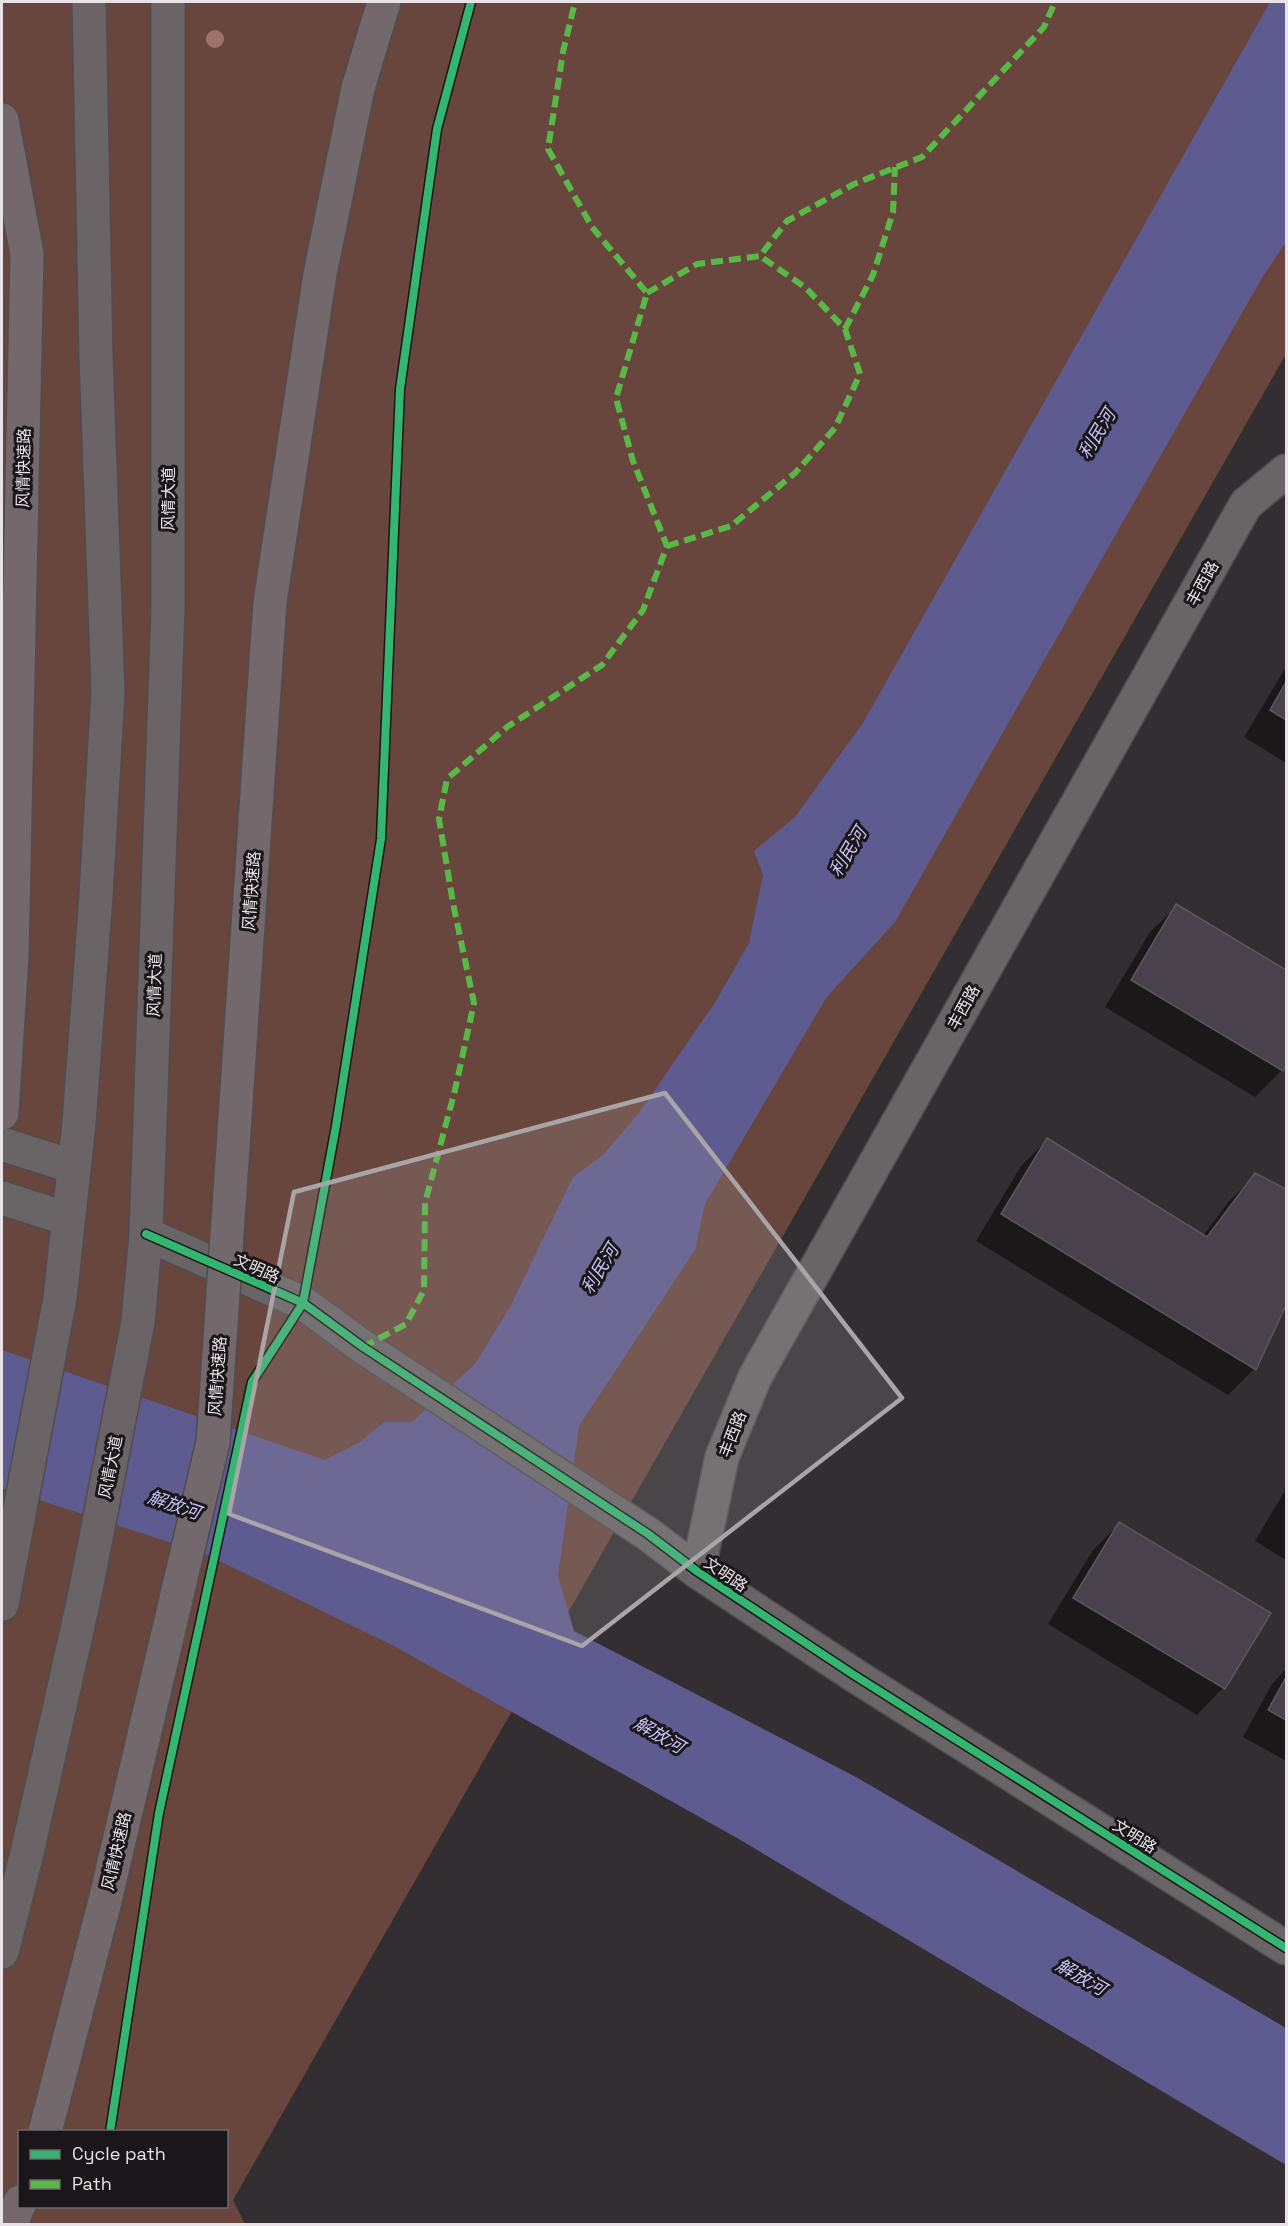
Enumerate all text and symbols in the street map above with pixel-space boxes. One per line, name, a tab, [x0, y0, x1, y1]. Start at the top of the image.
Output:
water label: 利民河	[1073, 402, 1122, 463]
street label: 风情快速路	[12, 428, 35, 508]
street label: 风情大道	[158, 467, 179, 531]
street label: 丰西路	[1182, 557, 1223, 609]
water label: 利民河	[824, 820, 873, 881]
street label: 风情快速路	[238, 850, 265, 932]
street label: 风情大道	[143, 953, 166, 1017]
street label: 丰西路	[943, 981, 984, 1033]
water label: 利民河	[576, 1237, 625, 1298]
street label: 文明路	[231, 1249, 283, 1288]
street label: 风情快速路	[204, 1335, 231, 1417]
street label: 丰西路	[714, 1408, 751, 1460]
street label: 风情大道	[94, 1434, 127, 1501]
water label: 解放河	[145, 1485, 206, 1525]
street label: 文明路	[700, 1552, 751, 1597]
water label: 解放河	[630, 1711, 691, 1760]
street label: 风情快速路	[97, 1810, 136, 1892]
street label: 文明路	[1109, 1815, 1161, 1858]
water label: 解放河	[1052, 1953, 1113, 2002]
legend	[18, 2130, 228, 2208]
text: Cycle path	[72, 2142, 166, 2165]
text: Path	[72, 2172, 112, 2195]

